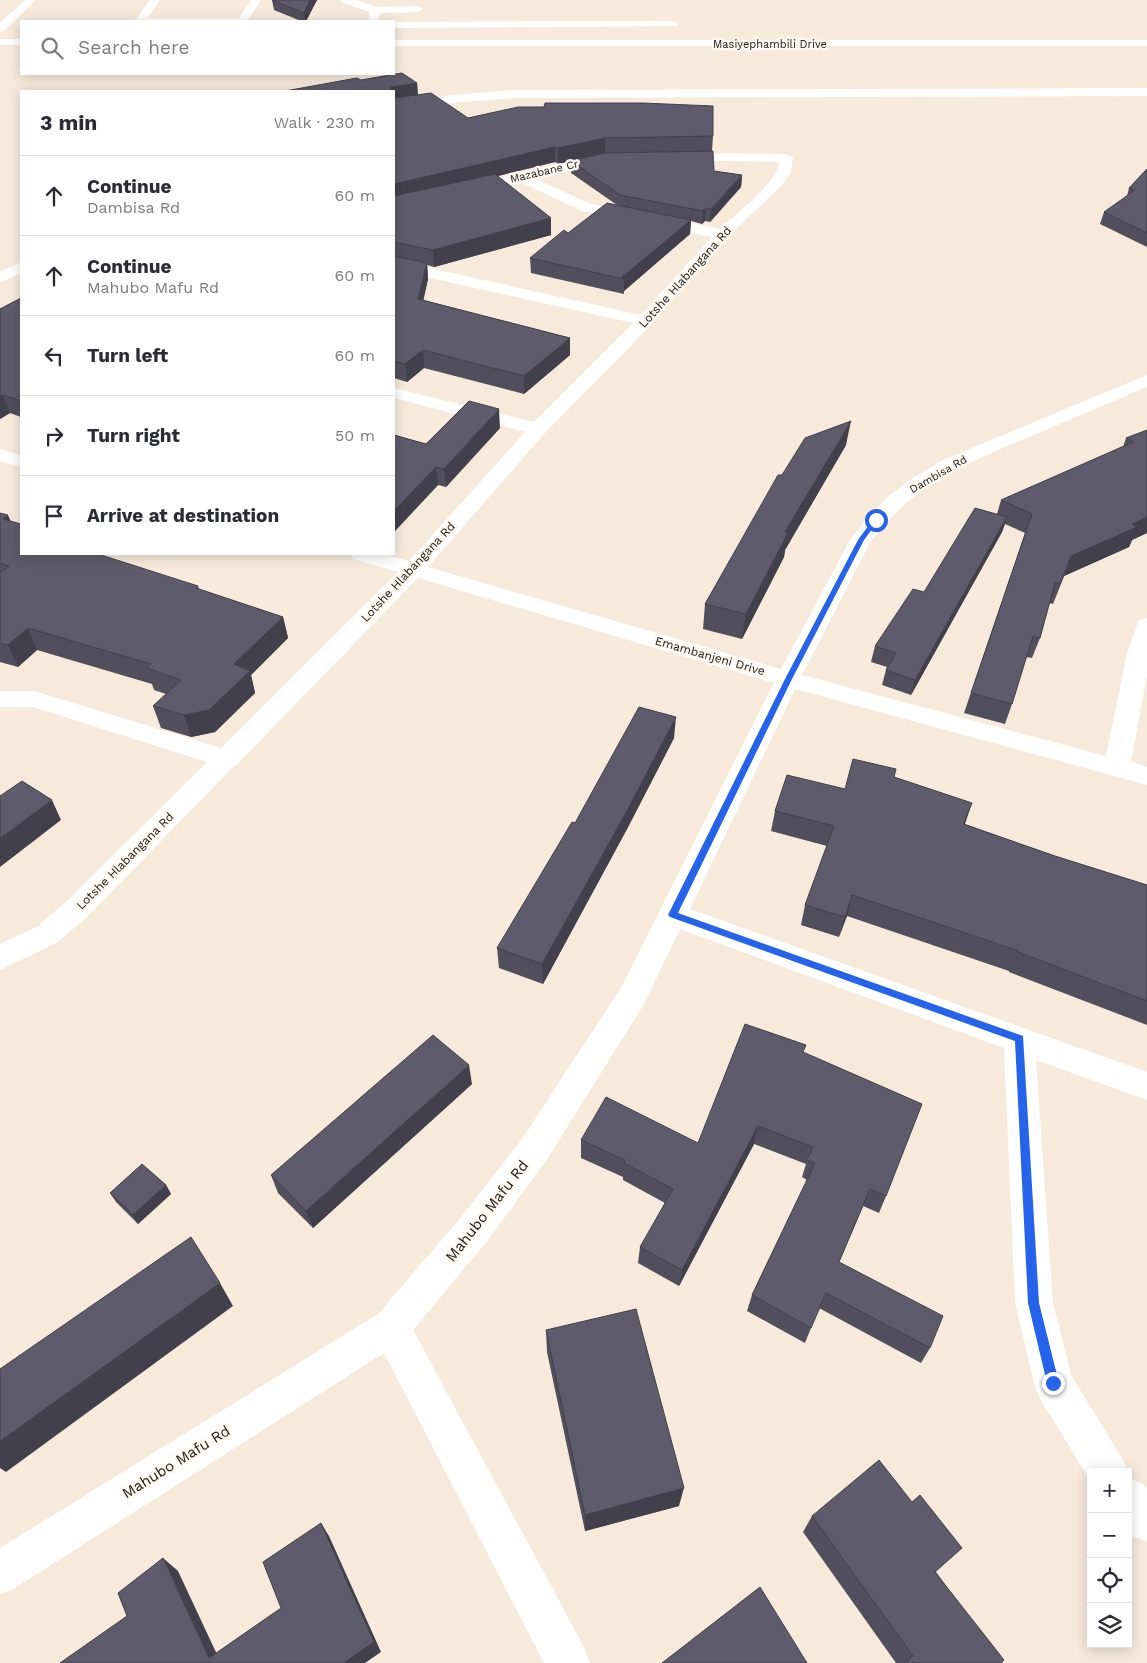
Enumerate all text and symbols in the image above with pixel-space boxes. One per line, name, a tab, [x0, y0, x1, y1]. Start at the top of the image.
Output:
search box	[20, 20, 395, 75]
icon: search	[38, 34, 66, 62]
text: Search here	[78, 36, 189, 59]
street label: Masiyephambili Drive	[713, 38, 827, 51]
text: 3 min	[40, 110, 97, 135]
text: Walk · 230 m	[274, 113, 375, 132]
street label: Mazabane Cr	[509, 157, 580, 186]
text: Continue	[87, 175, 171, 198]
icon: ahead	[40, 182, 68, 210]
text: 60 m	[335, 186, 375, 205]
text: Dambisa Rd	[87, 198, 180, 217]
street label: Lotshe Hlabangana Rd	[636, 224, 734, 330]
text: Continue	[87, 255, 171, 278]
icon: ahead	[40, 262, 68, 290]
text: 60 m	[335, 266, 375, 285]
text: Mahubo Mafu Rd	[87, 278, 219, 297]
icon: left	[40, 342, 68, 370]
text: Turn left	[87, 344, 168, 367]
text: 60 m	[335, 346, 375, 365]
icon: right	[40, 422, 68, 450]
text: Turn right	[87, 424, 180, 447]
text: 50 m	[335, 426, 375, 445]
street label: Dambisa Rd	[907, 453, 969, 496]
icon: arrive	[40, 502, 68, 530]
text: Arrive at destination	[87, 504, 279, 527]
route start	[865, 509, 888, 532]
street label: Lotshe Hlabangana Rd	[358, 519, 458, 625]
street label: Emambanjeni Drive	[653, 634, 767, 678]
street label: Lotshe Hlabangana Rd	[74, 810, 176, 912]
street label: Mahubo Mafu Rd	[442, 1157, 532, 1265]
route end	[1042, 1372, 1065, 1395]
street label: Mahubo Mafu Rd	[119, 1422, 233, 1502]
map controls	[1087, 1468, 1132, 1648]
button: +	[1087, 1468, 1132, 1513]
button: −	[1087, 1513, 1132, 1558]
button: locate	[1087, 1558, 1132, 1603]
button: layers	[1087, 1603, 1132, 1648]

